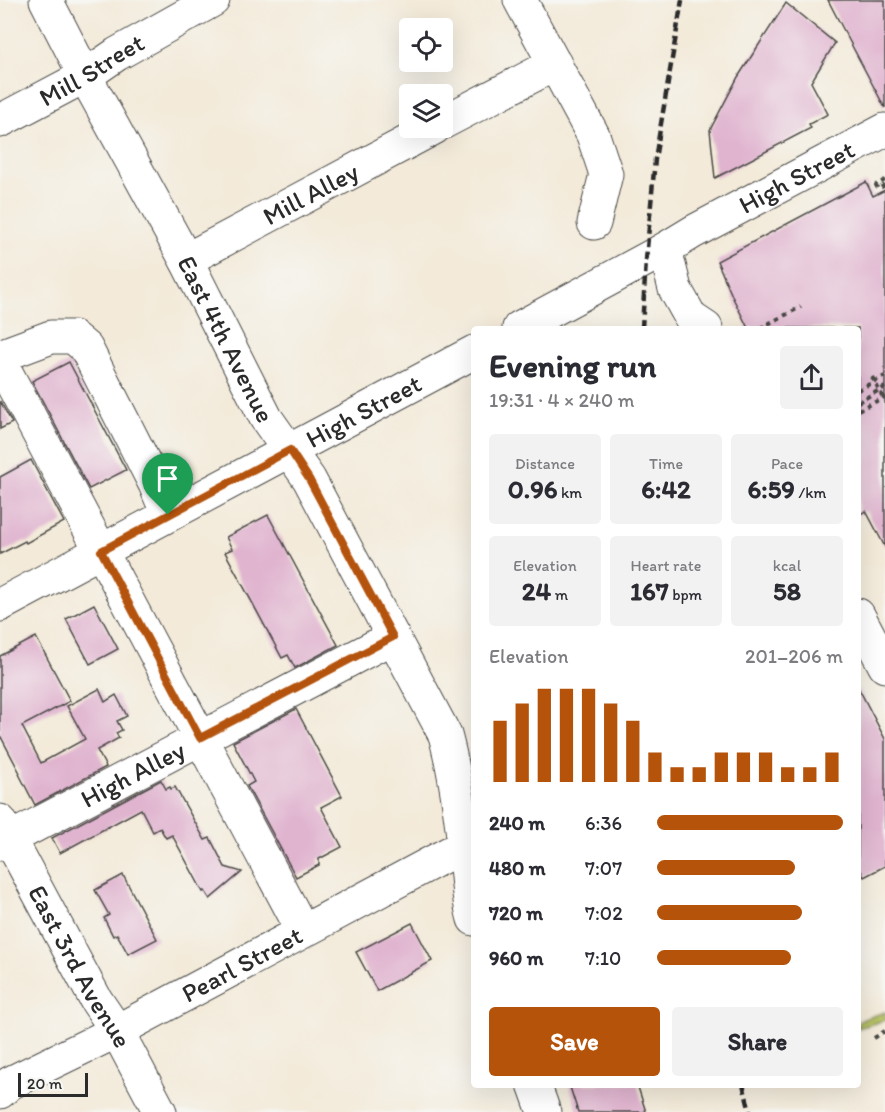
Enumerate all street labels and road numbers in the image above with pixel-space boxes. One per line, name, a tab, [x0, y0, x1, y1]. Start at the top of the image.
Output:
street label: Mill Street	[34, 26, 150, 113]
street label: High Street	[733, 133, 860, 221]
street label: Mill Alley	[257, 155, 364, 232]
street label: East 4th Avenue	[170, 250, 282, 428]
street label: High Street	[300, 367, 427, 455]
street label: High Alley	[75, 734, 190, 815]
street label: East 3rd Avenue	[21, 879, 139, 1053]
street label: Pearl Street	[176, 919, 308, 1009]

